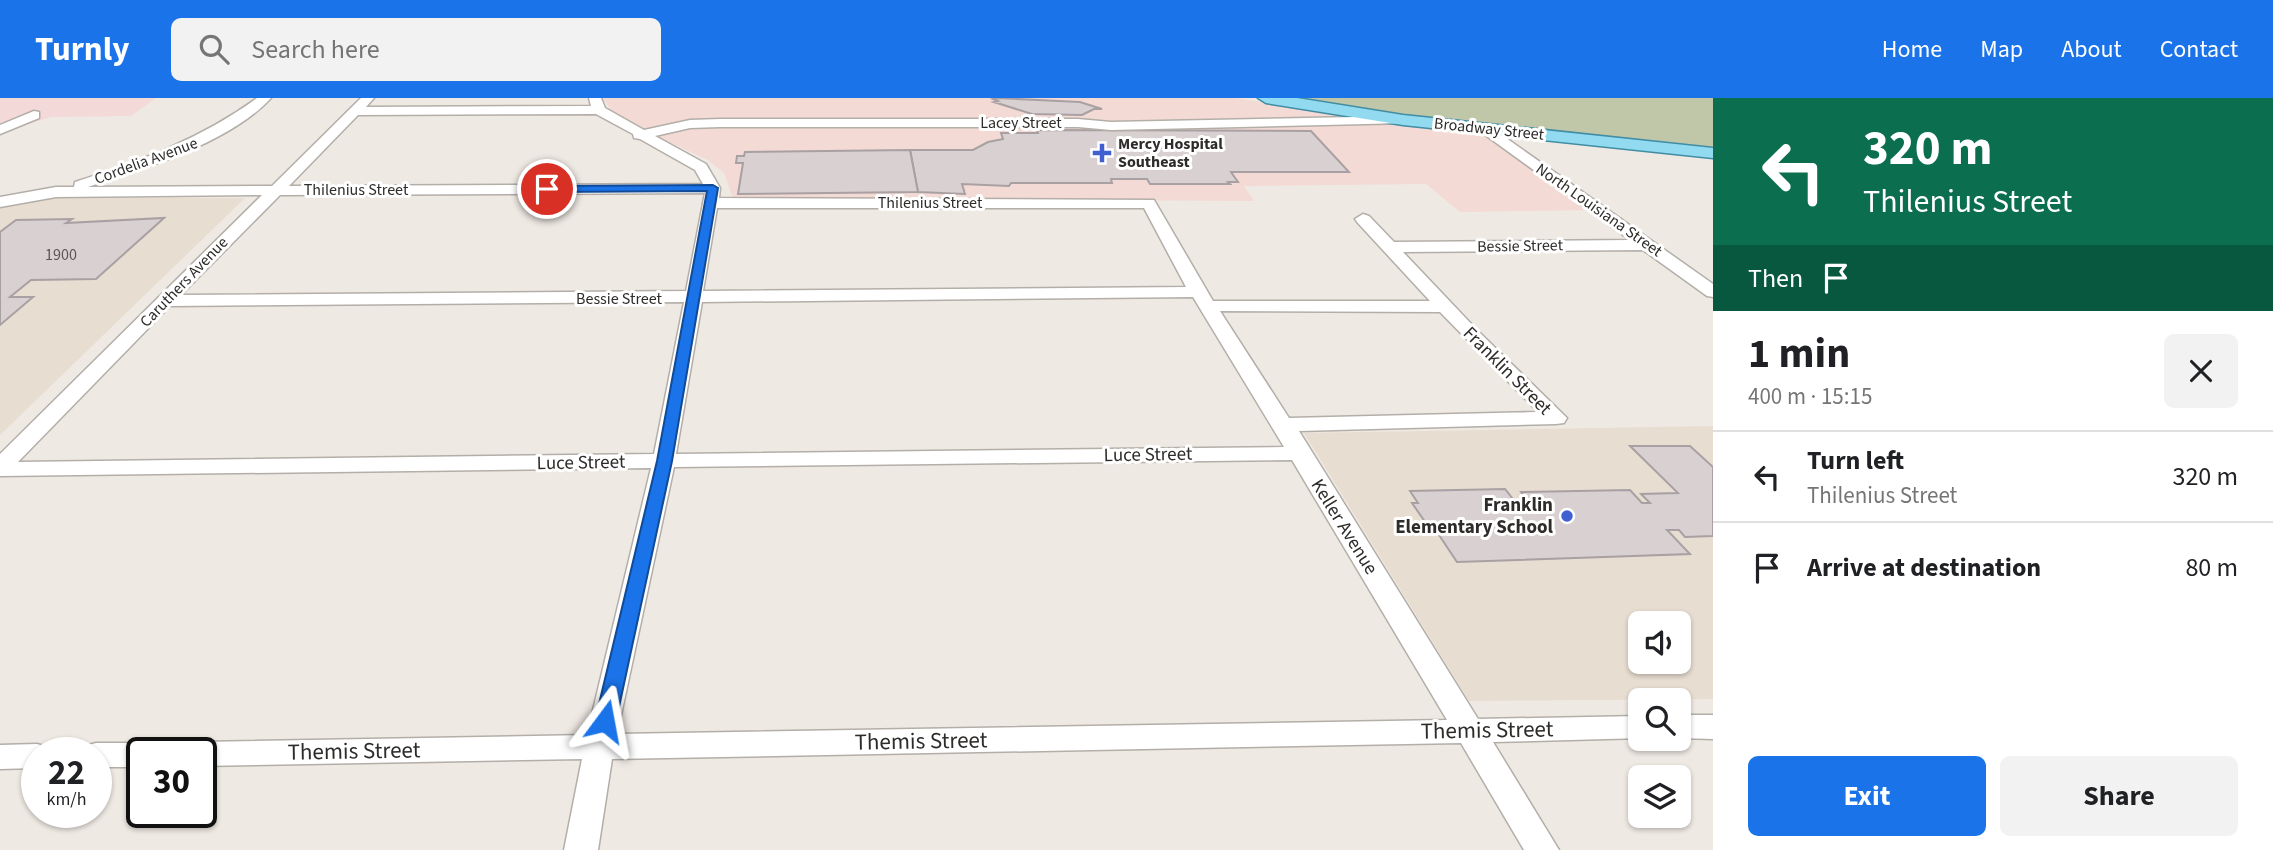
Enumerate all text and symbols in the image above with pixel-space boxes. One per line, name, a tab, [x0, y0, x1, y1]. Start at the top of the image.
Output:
search box	[171, 18, 661, 81]
text: Turnly	[35, 26, 129, 73]
icon: search	[195, 30, 233, 68]
text: Search here	[251, 31, 380, 68]
text: Home	[1882, 32, 1942, 67]
text: Map	[1980, 32, 2023, 67]
text: About	[2061, 32, 2122, 67]
text: Contact	[2160, 32, 2238, 67]
street label: Lacey Street	[980, 112, 1062, 134]
street label: Broadway Street	[1433, 112, 1546, 146]
text: 320 m	[1863, 114, 1992, 184]
icon: left	[1748, 126, 1839, 217]
street label: Cordelia Avenue	[91, 132, 201, 190]
place label: Mercy Hospital Southeast	[1118, 133, 1223, 173]
marker: Mercy Hospital Southeast	[1092, 143, 1112, 163]
street label: North Louisiana Street	[1531, 158, 1667, 262]
pin	[517, 159, 577, 219]
icon: arrive	[528, 170, 566, 208]
street label: Thilenius Street	[304, 179, 409, 201]
text: Thilenius Street	[1863, 179, 2072, 225]
street label: Thilenius Street	[878, 192, 983, 214]
street label: Caruthers Avenue	[135, 232, 233, 332]
street label: Bessie Street	[1477, 234, 1564, 258]
house number: 1900	[45, 244, 77, 266]
icon: arrive	[1817, 259, 1855, 297]
text: Then	[1748, 260, 1803, 297]
street label: Bessie Street	[576, 288, 663, 310]
street label: Franklin Street	[1456, 320, 1558, 422]
text: 1 min	[1748, 324, 1850, 384]
button: close	[2164, 334, 2238, 408]
text: 400 m · 15:15	[1748, 380, 1872, 413]
street label: Luce Street	[1104, 441, 1193, 469]
text: Turn left	[1807, 442, 1904, 479]
street label: Luce Street	[537, 449, 626, 477]
icon: left	[1748, 458, 1786, 496]
text: 320 m	[2172, 458, 2238, 495]
street label: Keller Avenue	[1304, 474, 1384, 580]
text: Thilenius Street	[1807, 479, 1957, 512]
place label: Franklin Elementary School	[1395, 492, 1554, 541]
marker: Franklin Elementary School	[1559, 508, 1575, 524]
icon: arrive	[1748, 549, 1786, 587]
text: Arrive at destination	[1807, 549, 2041, 586]
text: 80 m	[2185, 549, 2238, 586]
map controls	[1628, 611, 1691, 828]
button: sound	[1628, 611, 1691, 674]
position arrow	[568, 684, 642, 758]
button: search	[1628, 688, 1691, 751]
street label: Themis Street	[1420, 712, 1554, 748]
street label: Themis Street	[854, 723, 988, 759]
street label: Themis Street	[287, 733, 421, 769]
speed limit sign: 30	[126, 737, 217, 828]
text: 22	[48, 748, 85, 798]
button: Exit	[1748, 756, 1986, 836]
button: Share	[2000, 756, 2238, 836]
button: layers	[1628, 765, 1691, 828]
text: km/h	[47, 787, 86, 812]

